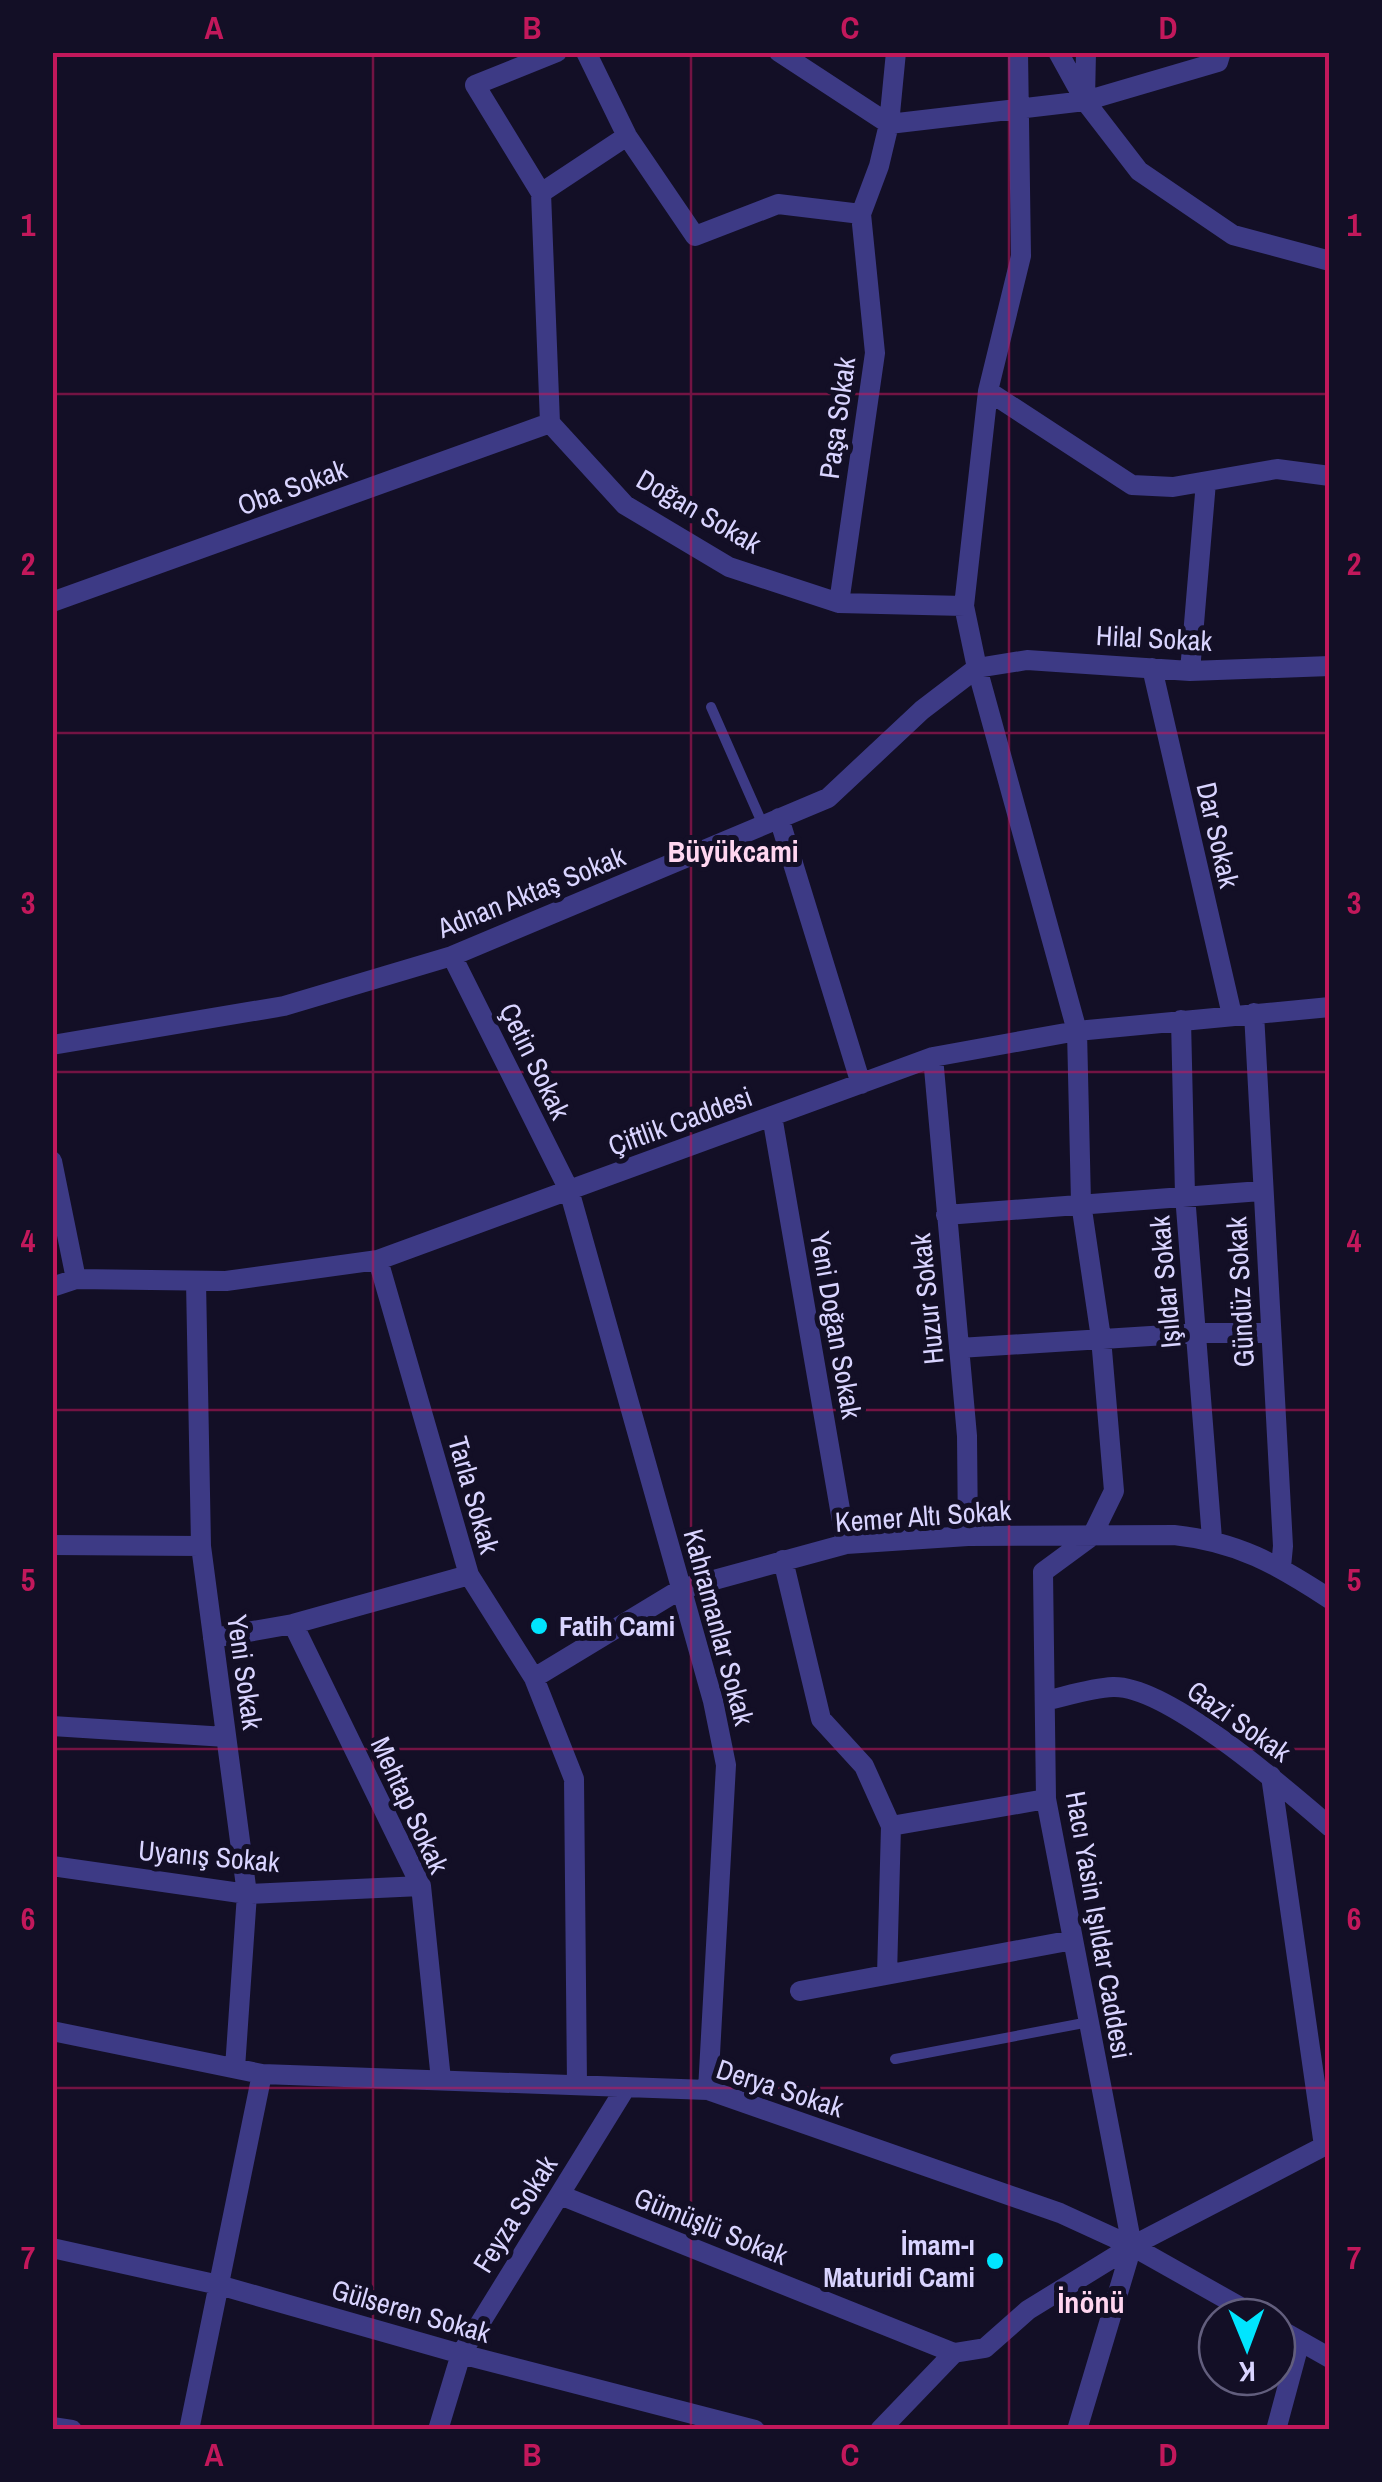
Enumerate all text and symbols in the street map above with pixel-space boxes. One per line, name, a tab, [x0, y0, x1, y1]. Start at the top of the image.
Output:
text: A	[205, 6, 224, 49]
text: B	[523, 6, 541, 49]
text: C	[841, 6, 859, 49]
text: D	[1159, 6, 1177, 49]
text: 1	[21, 203, 36, 246]
text: 1	[1347, 203, 1362, 246]
street label: Paşa Sokak	[810, 354, 864, 481]
street label: Oba Sokak	[232, 450, 352, 524]
street label: Doğan Sokak	[630, 460, 769, 562]
text: 2	[21, 542, 35, 585]
text: 2	[1347, 542, 1361, 585]
street label: Hilal Sokak	[1095, 616, 1213, 660]
street label: Dar Sokak	[1187, 779, 1249, 892]
district label: Büyükcami	[667, 831, 799, 871]
street label: Adnan Aktaş Sokak	[431, 837, 631, 947]
text: 3	[21, 881, 35, 924]
text: 3	[1347, 881, 1361, 924]
street label: Çetin Sokak	[491, 996, 580, 1126]
street label: Çiftlik Caddesi	[603, 1077, 757, 1165]
street label: Işıldar Sokak	[1140, 1214, 1190, 1350]
street label: Gündüz Sokak	[1217, 1215, 1263, 1368]
text: 4	[21, 1219, 36, 1262]
text: 4	[1347, 1219, 1362, 1262]
street label: Yeni Doğan Sokak	[801, 1228, 871, 1422]
street label: Huzur Sokak	[901, 1231, 953, 1366]
street label: Tarla Sokak	[439, 1432, 509, 1559]
street label: Kemer Altı Sokak	[834, 1491, 1013, 1541]
street label: Kahramanlar Sokak	[675, 1525, 764, 1730]
text: 5	[21, 1558, 35, 1601]
text: 5	[1347, 1558, 1361, 1601]
place label: Fatih Cami	[559, 1607, 675, 1645]
street label: Yeni Sokak	[218, 1612, 272, 1732]
marker: Fatih Cami	[528, 1615, 550, 1637]
street label: Gazi Sokak	[1179, 1671, 1299, 1771]
street label: Mehtap Sokak	[362, 1730, 458, 1880]
street label: Hacı Yasin Işıldar Caddesi	[1057, 1788, 1141, 2062]
street label: Uyanış Sokak	[137, 1831, 282, 1881]
text: 6	[21, 1897, 35, 1940]
text: 6	[1347, 1897, 1361, 1940]
street label: Derya Sokak	[712, 2050, 849, 2127]
street label: Feyza Sokak	[464, 2148, 566, 2280]
street label: Gümüşlü Sokak	[629, 2178, 794, 2274]
place label: İmam-ı Maturidi Cami	[823, 2226, 975, 2296]
text: 7	[21, 2236, 35, 2279]
text: 7	[1347, 2236, 1361, 2279]
marker: İmam-ı Maturidi Cami	[984, 2250, 1006, 2272]
street label: Gülseren Sokak	[327, 2270, 495, 2352]
district label: İnönü	[1058, 2282, 1124, 2322]
north arrow	[1197, 2297, 1297, 2397]
text: K	[1238, 2353, 1256, 2391]
text: A	[205, 2433, 224, 2476]
text: B	[523, 2433, 541, 2476]
text: C	[841, 2433, 859, 2476]
text: D	[1159, 2433, 1177, 2476]

